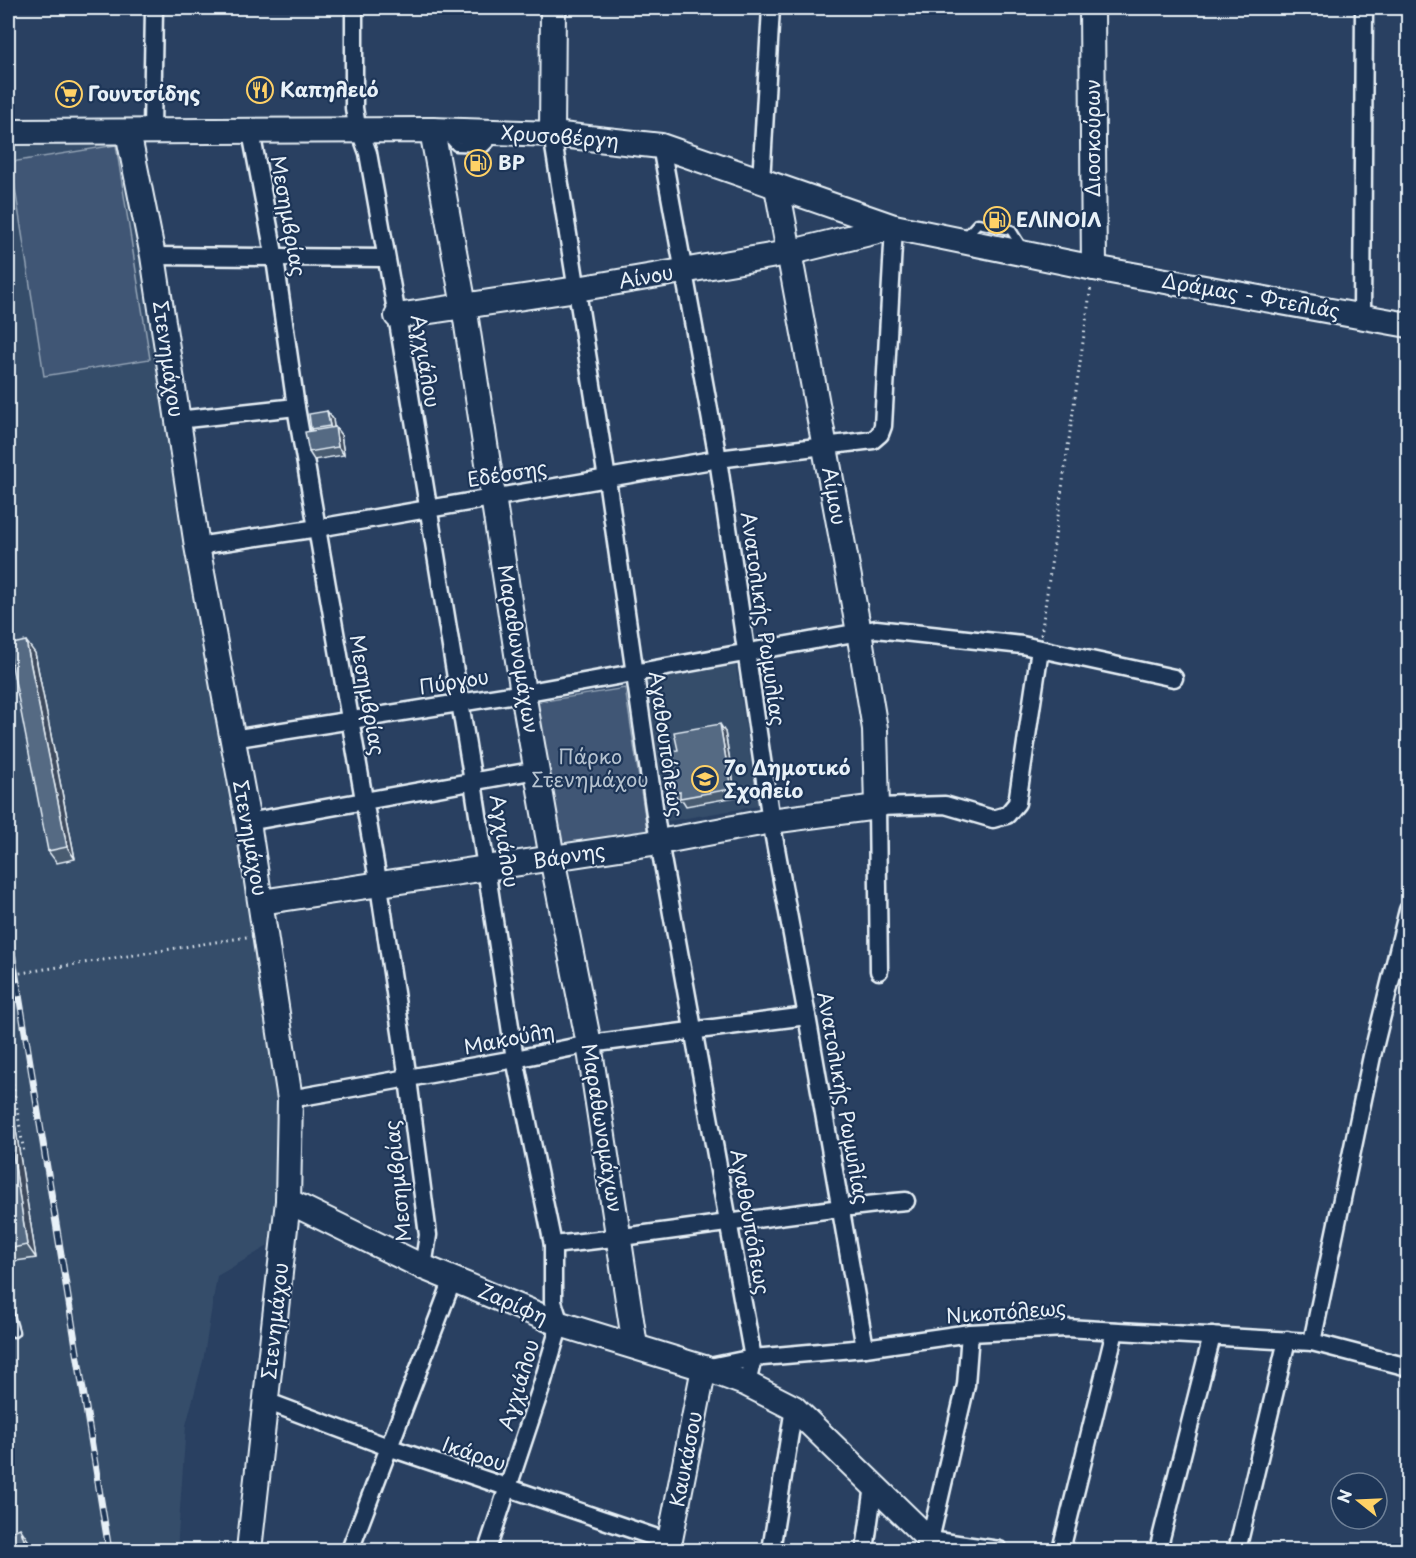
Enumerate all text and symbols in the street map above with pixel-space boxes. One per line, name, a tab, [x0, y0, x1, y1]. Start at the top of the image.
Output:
place label: Καπηλειό	[280, 74, 379, 104]
restaurant icon: Καπηλειό	[245, 75, 275, 105]
place label: Γουντσίδης	[88, 78, 200, 108]
supermarket icon: Γουντσίδης	[54, 79, 84, 109]
street label: Διοσκούρων	[1077, 79, 1107, 197]
street label: Χρυσοβέργη	[500, 117, 620, 155]
place label: BP	[498, 147, 525, 177]
fuel station icon: BP	[463, 148, 493, 178]
street label: Μεσημβρίας	[264, 153, 314, 279]
place label: ΕΛΙΝΟΙΛ	[1016, 204, 1102, 234]
fuel station icon: ΕΛΙΝΟΙΛ	[982, 205, 1012, 235]
street label: Αίνου	[616, 256, 675, 296]
street label: Δράμας - Φτελιάς	[1160, 265, 1343, 325]
street label: Στενημάχου	[146, 299, 192, 419]
street label: Αγχιάλου	[404, 312, 448, 410]
street label: Εδέσσης	[465, 452, 549, 494]
street label: Αίμου	[815, 464, 855, 527]
street label: Ανατολικής Ρωμυλίας	[734, 510, 794, 728]
street label: Μαραθωνομάχων	[491, 562, 547, 735]
street label: Μεσημβρίας	[343, 632, 393, 758]
street label: Πύργου	[417, 661, 491, 701]
street label: Αγαθουπόλεως	[642, 669, 692, 819]
park label: Πάρκο Στενημάχου	[531, 741, 649, 794]
place label: 7ο Δημοτικό Σχολείο	[724, 752, 851, 805]
school or university icon: 7ο Δημοτικό Σχολείο	[690, 764, 720, 794]
street label: Στενημάχου	[226, 777, 276, 898]
street label: Αγχιάλου	[483, 792, 527, 890]
street label: Βάρνης	[531, 835, 607, 876]
street label: Ανατολικής Ρωμυλίας	[810, 989, 878, 1207]
street label: Μακούλη	[461, 1015, 557, 1062]
street label: Μαραθωνομάχων	[575, 1041, 631, 1214]
street label: Μεσημβρίας	[376, 1119, 418, 1243]
street label: Αγαθουπόλεως	[723, 1147, 779, 1297]
street label: Στενημάχου	[253, 1261, 295, 1381]
street label: Ζαρίφη	[474, 1275, 553, 1331]
street label: Νικοπόλεως	[945, 1292, 1067, 1330]
street label: Αγχιάλου	[490, 1335, 546, 1434]
street label: Καυκάσου	[661, 1408, 709, 1509]
street label: Ικάρου	[438, 1428, 510, 1478]
north arrow	[1329, 1471, 1389, 1531]
text: N	[1330, 1486, 1357, 1506]

